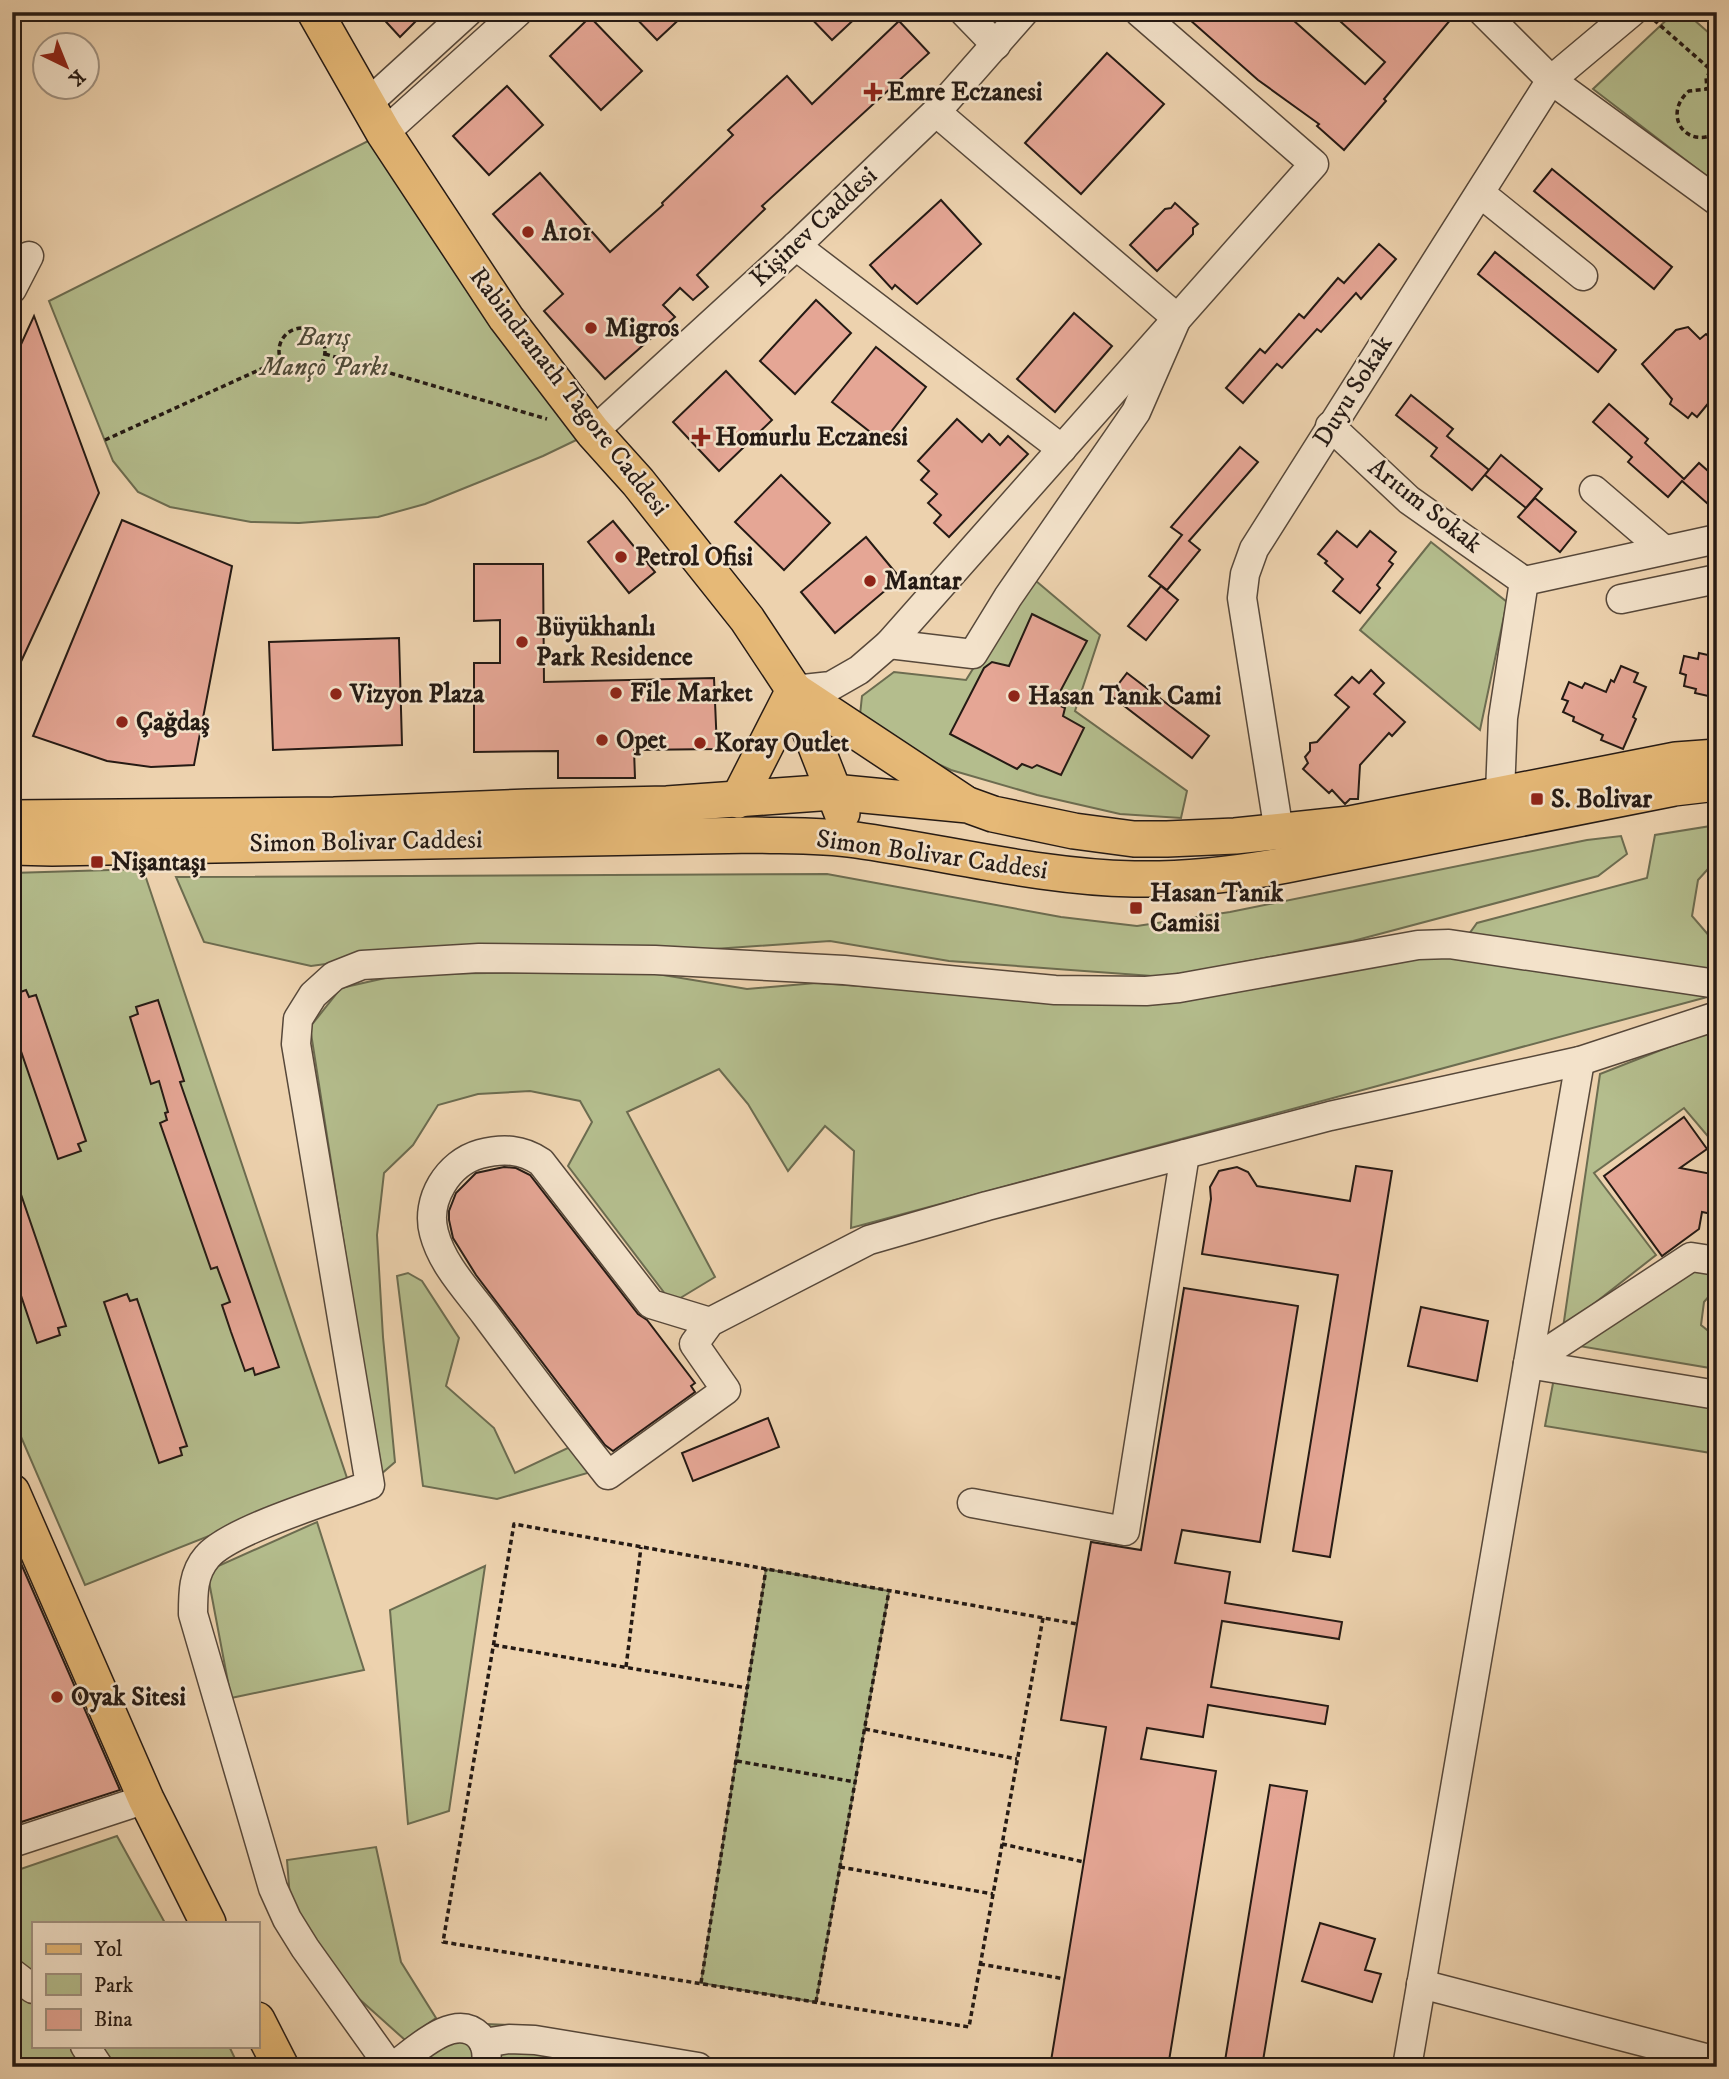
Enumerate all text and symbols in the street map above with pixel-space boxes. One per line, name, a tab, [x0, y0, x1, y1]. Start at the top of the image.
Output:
north arrow	[32, 32, 102, 102]
text: K	[63, 64, 89, 91]
place label: Emre Eczanesi	[887, 76, 1043, 109]
marker: Emre Eczanesi	[865, 84, 881, 100]
street label: Kişinev Caddesi	[743, 160, 885, 294]
place label: A101	[541, 216, 591, 249]
marker: A101	[520, 224, 536, 240]
street label: Rabindranath Tagore Caddesi	[462, 261, 676, 523]
place label: Migros	[605, 312, 679, 345]
marker: Migros	[583, 320, 599, 336]
park label: Barış Manço Parkı	[258, 321, 388, 384]
street label: Duyu Sokak	[1306, 329, 1400, 453]
place label: Homurlu Eczanesi	[715, 421, 908, 454]
marker: Homurlu Eczanesi	[693, 429, 709, 445]
street label: Arıtım Sokak	[1361, 451, 1489, 561]
place label: Petrol Ofisi	[635, 541, 753, 574]
marker: Petrol Ofisi	[613, 549, 629, 565]
place label: Mantar	[884, 565, 962, 598]
marker: Mantar	[862, 573, 878, 589]
place label: Büyükhanlı Park Residence	[536, 611, 693, 674]
marker: Büyükhanlı Park Residence	[514, 634, 530, 650]
place label: File Market	[630, 677, 753, 710]
place label: Vizyon Plaza	[349, 678, 485, 711]
place label: Hasan Tanık Cami	[1028, 680, 1222, 713]
marker: File Market	[608, 685, 624, 701]
marker: Vizyon Plaza	[328, 686, 344, 702]
marker: Hasan Tanık Cami	[1006, 688, 1022, 704]
place label: Çağdaş	[136, 706, 210, 739]
marker: Çağdaş	[114, 714, 130, 730]
place label: Opet	[616, 724, 667, 757]
place label: Koray Outlet	[714, 727, 850, 760]
marker: Opet	[594, 732, 610, 748]
marker: Koray Outlet	[692, 735, 708, 751]
place label: S. Bolivar	[1551, 783, 1652, 816]
marker: S. Bolivar	[1529, 791, 1545, 807]
street label: Simon Bolivar Caddesi	[814, 822, 1050, 888]
street label: Simon Bolivar Caddesi	[249, 823, 483, 861]
place label: Nişantaşı	[111, 846, 207, 879]
marker: Nişantaşı	[89, 854, 105, 870]
place label: Hasan Tanık Camisi	[1150, 877, 1284, 940]
marker: Hasan Tanık Camisi	[1128, 900, 1144, 916]
place label: Oyak Sitesi	[71, 1681, 186, 1714]
marker: Oyak Sitesi	[49, 1689, 65, 1705]
legend	[32, 1922, 259, 2048]
text: Yol	[94, 1937, 123, 1963]
text: Park	[94, 1973, 134, 1999]
text: Bina	[94, 2007, 133, 2033]

